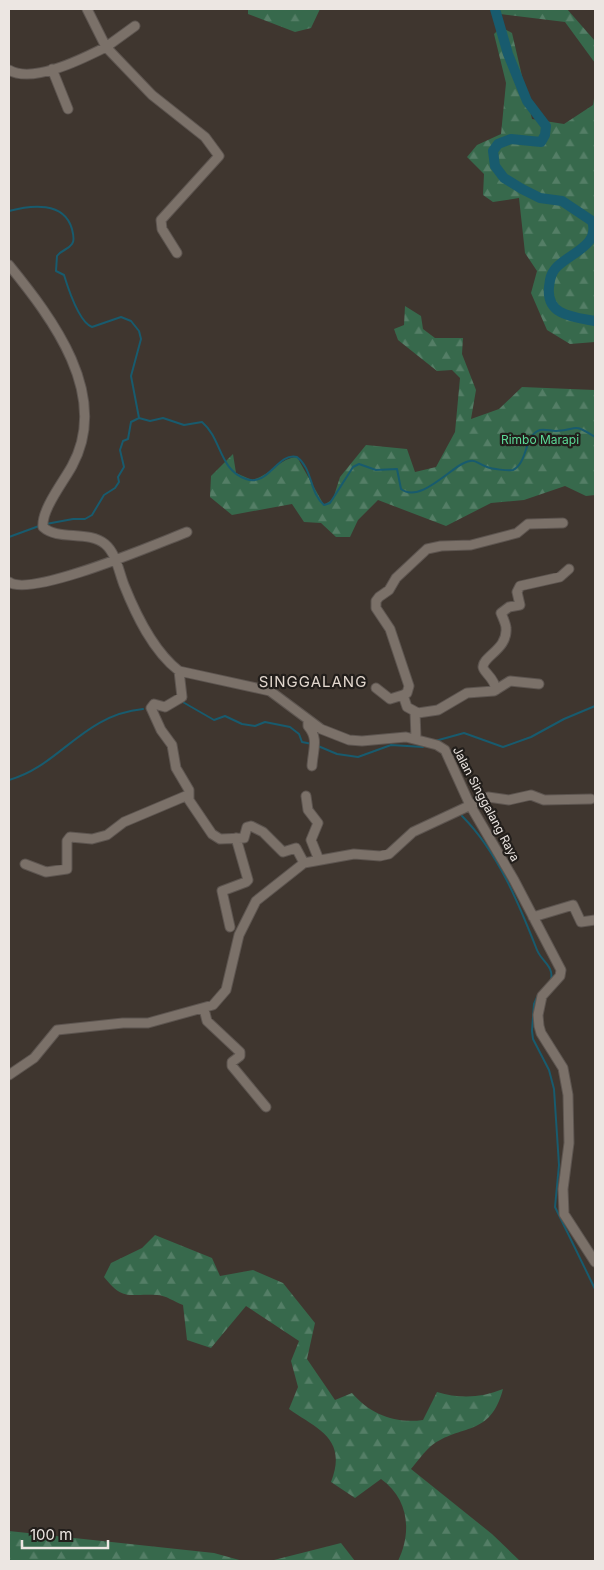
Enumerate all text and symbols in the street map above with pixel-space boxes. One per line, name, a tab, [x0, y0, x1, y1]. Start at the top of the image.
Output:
park label: Rimbo Marapi	[501, 432, 579, 447]
district label: SINGGALANG	[259, 672, 367, 691]
street label: Jalan Singgalang Raya	[450, 744, 523, 864]
scale bar	[22, 1518, 109, 1550]
text: 100 m	[30, 1525, 72, 1544]

